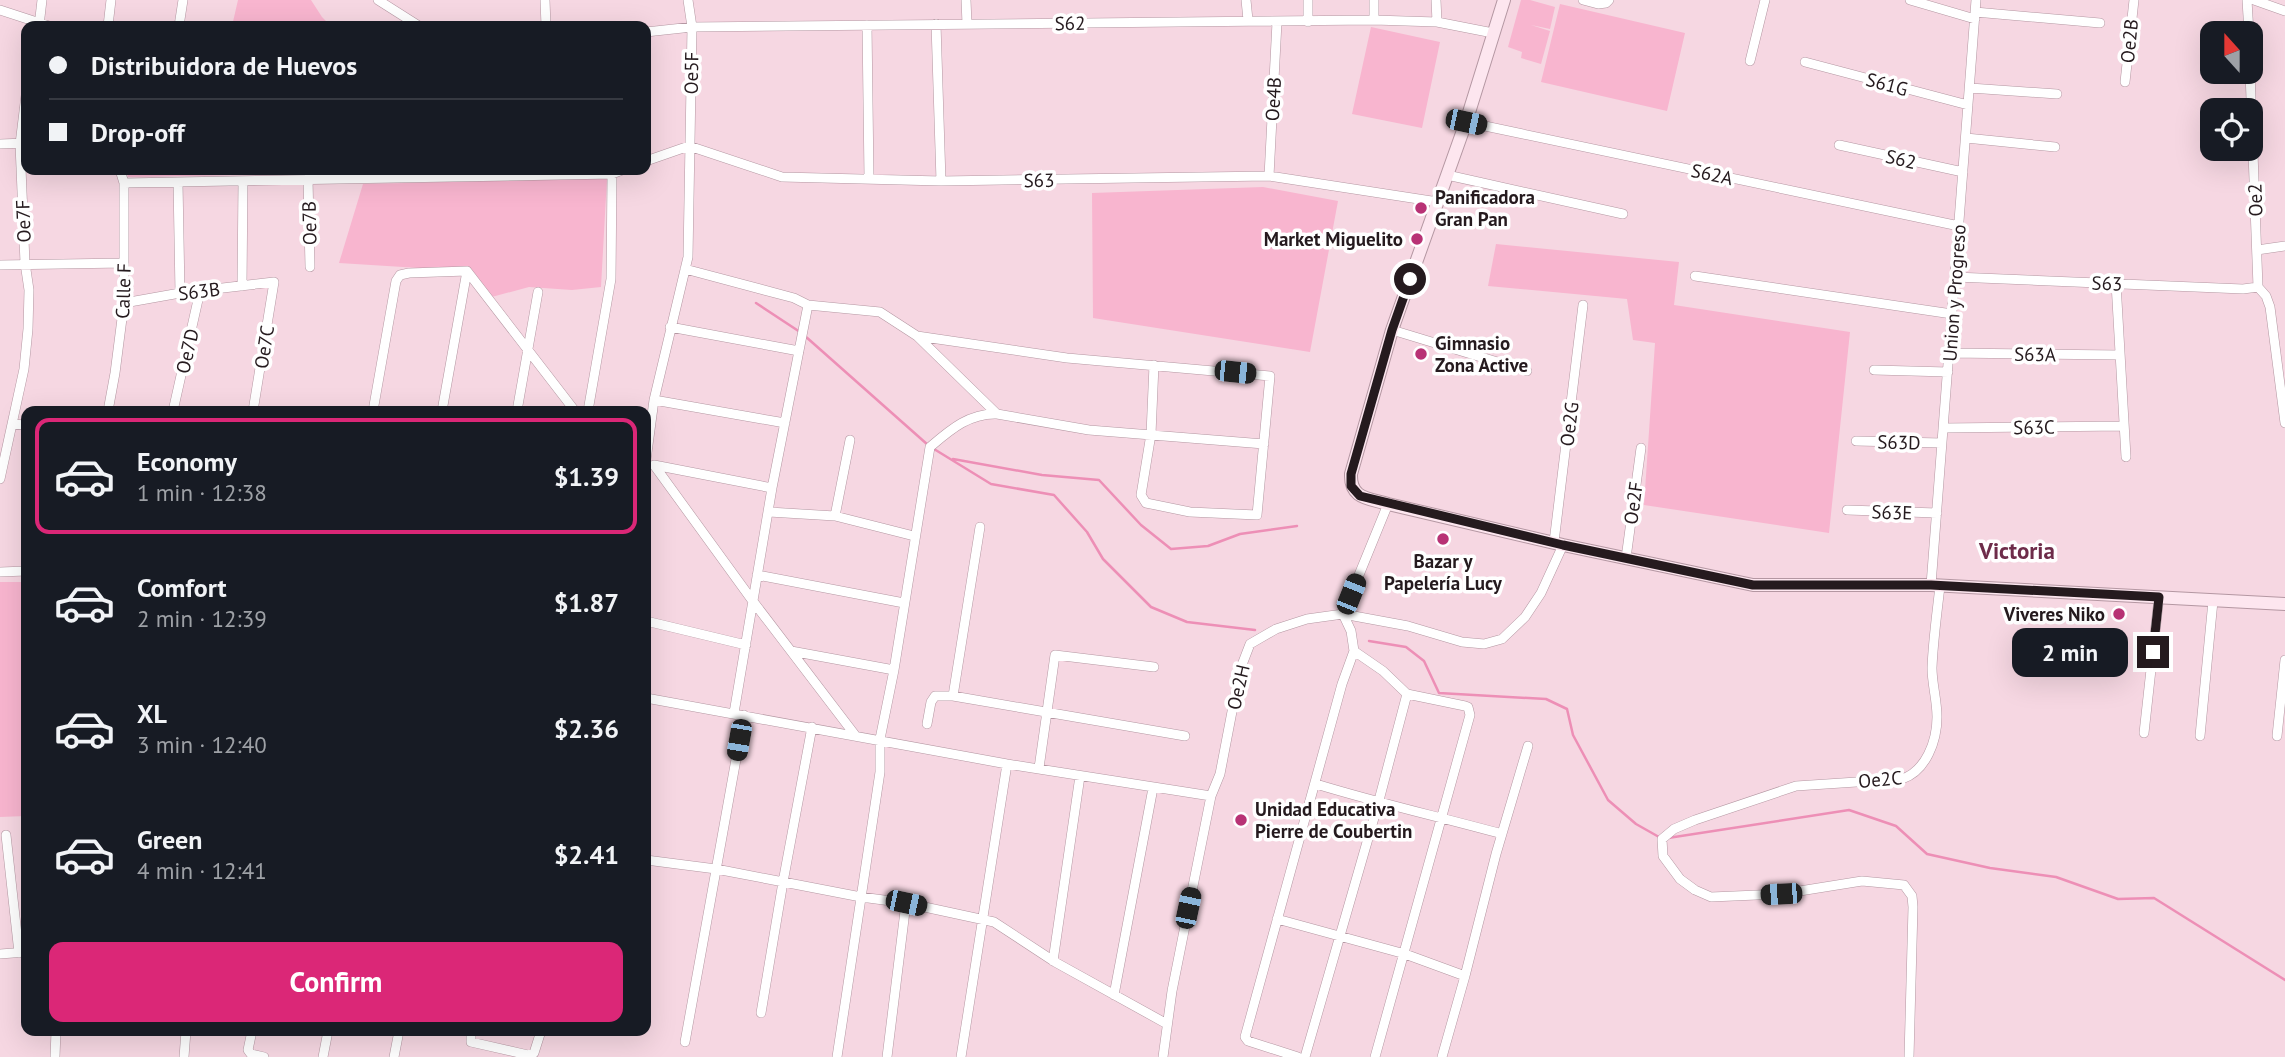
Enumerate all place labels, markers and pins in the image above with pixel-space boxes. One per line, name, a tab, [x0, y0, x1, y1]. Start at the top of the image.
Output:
place label: Panificadora Gran Pan	[1435, 185, 1535, 231]
marker: Panificadora Gran Pan	[1413, 200, 1429, 216]
place label: Market Miguelito	[1264, 227, 1403, 251]
marker: Market Miguelito	[1409, 231, 1425, 247]
place label: Gimnasio Zona Active	[1435, 331, 1528, 377]
marker: Gimnasio Zona Active	[1413, 346, 1429, 362]
marker: Bazar y Papelería Lucy	[1435, 531, 1451, 547]
place label: Bazar y Papelería Lucy	[1384, 549, 1503, 595]
place label: Viveres Niko	[2003, 602, 2105, 626]
marker: Viveres Niko	[2111, 606, 2127, 622]
place label: Unidad Educativa Pierre de Coubertin	[1255, 797, 1412, 843]
marker: Unidad Educativa Pierre de Coubertin	[1233, 812, 1249, 828]

